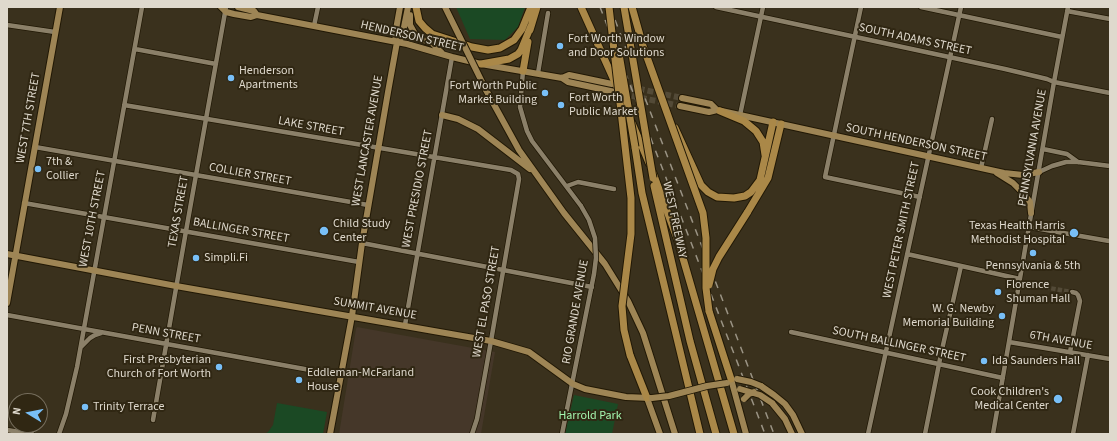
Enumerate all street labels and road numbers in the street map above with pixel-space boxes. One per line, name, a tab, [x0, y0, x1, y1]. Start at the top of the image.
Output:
street label: HENDERSON STREET	[359, 18, 465, 56]
street label: SOUTH ADAMS STREET	[857, 21, 973, 59]
street label: WEST 7TH STREET	[14, 72, 44, 164]
street label: WEST LANCASTER AVENUE	[349, 74, 387, 208]
street label: PENNSYLVANIA AVENUE	[1016, 88, 1050, 208]
street label: LAKE STREET	[277, 114, 345, 140]
street label: SOUTH HENDERSON STREET	[844, 121, 988, 165]
street label: WEST PRESIDIO STREET	[400, 129, 436, 249]
street label: WEST PETER SMITH STREET	[880, 160, 924, 300]
street label: COLLIER STREET	[208, 161, 292, 189]
street label: WEST 10TH STREET	[77, 170, 109, 268]
street label: TEXAS STREET	[166, 175, 192, 249]
street label: WEST FREEWAY	[659, 181, 689, 259]
street label: BALLINGER STREET	[192, 215, 290, 247]
street label: WEST EL PASO STREET	[470, 245, 504, 359]
street label: RIO GRANDE AVENUE	[560, 259, 592, 365]
street label: SUMMIT AVENUE	[332, 295, 418, 323]
street label: PENN STREET	[131, 321, 201, 347]
street label: SOUTH BALLINGER STREET	[831, 324, 967, 366]
street label: 6TH AVENUE	[1029, 328, 1093, 354]

